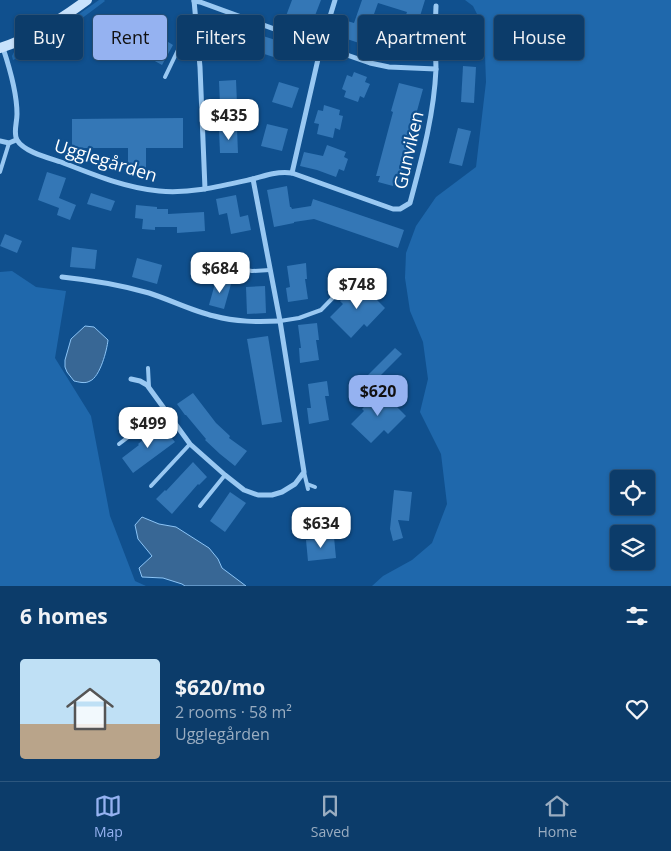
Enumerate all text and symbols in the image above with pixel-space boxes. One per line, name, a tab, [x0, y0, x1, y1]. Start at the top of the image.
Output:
chip: Buy	[15, 15, 83, 60]
chip: Rent	[93, 15, 167, 60]
chip: Filters	[177, 15, 264, 60]
chip: New	[274, 15, 348, 60]
chip: Apartment	[358, 15, 484, 60]
chip: House	[494, 15, 584, 60]
pin: $435	[199, 98, 259, 141]
text: $435	[211, 104, 247, 126]
street label: Gunviken	[387, 109, 429, 191]
street label: Ugglegården	[52, 133, 160, 187]
pin: $684	[190, 252, 250, 294]
text: $684	[202, 257, 238, 279]
pin: $748	[327, 268, 387, 310]
text: $748	[339, 273, 375, 295]
pin: $620	[348, 374, 408, 417]
text: $620	[360, 380, 396, 402]
pin: $499	[118, 406, 178, 449]
text: $499	[130, 412, 166, 434]
map controls	[610, 470, 655, 570]
button: locate	[610, 470, 655, 515]
pin: $634	[291, 506, 351, 549]
text: $634	[303, 512, 339, 534]
button: layers	[610, 525, 655, 570]
text: 6 homes	[20, 602, 108, 630]
icon: filters	[623, 602, 651, 630]
text: $620/mo	[175, 673, 265, 701]
icon: home	[60, 679, 120, 739]
icon: heart	[623, 695, 651, 723]
text: 2 rooms · 58 m²	[175, 701, 292, 723]
text: Ugglegården	[175, 723, 270, 745]
tab: Map	[94, 792, 123, 841]
tab: Saved	[311, 792, 350, 841]
tab: Home	[537, 792, 577, 841]

